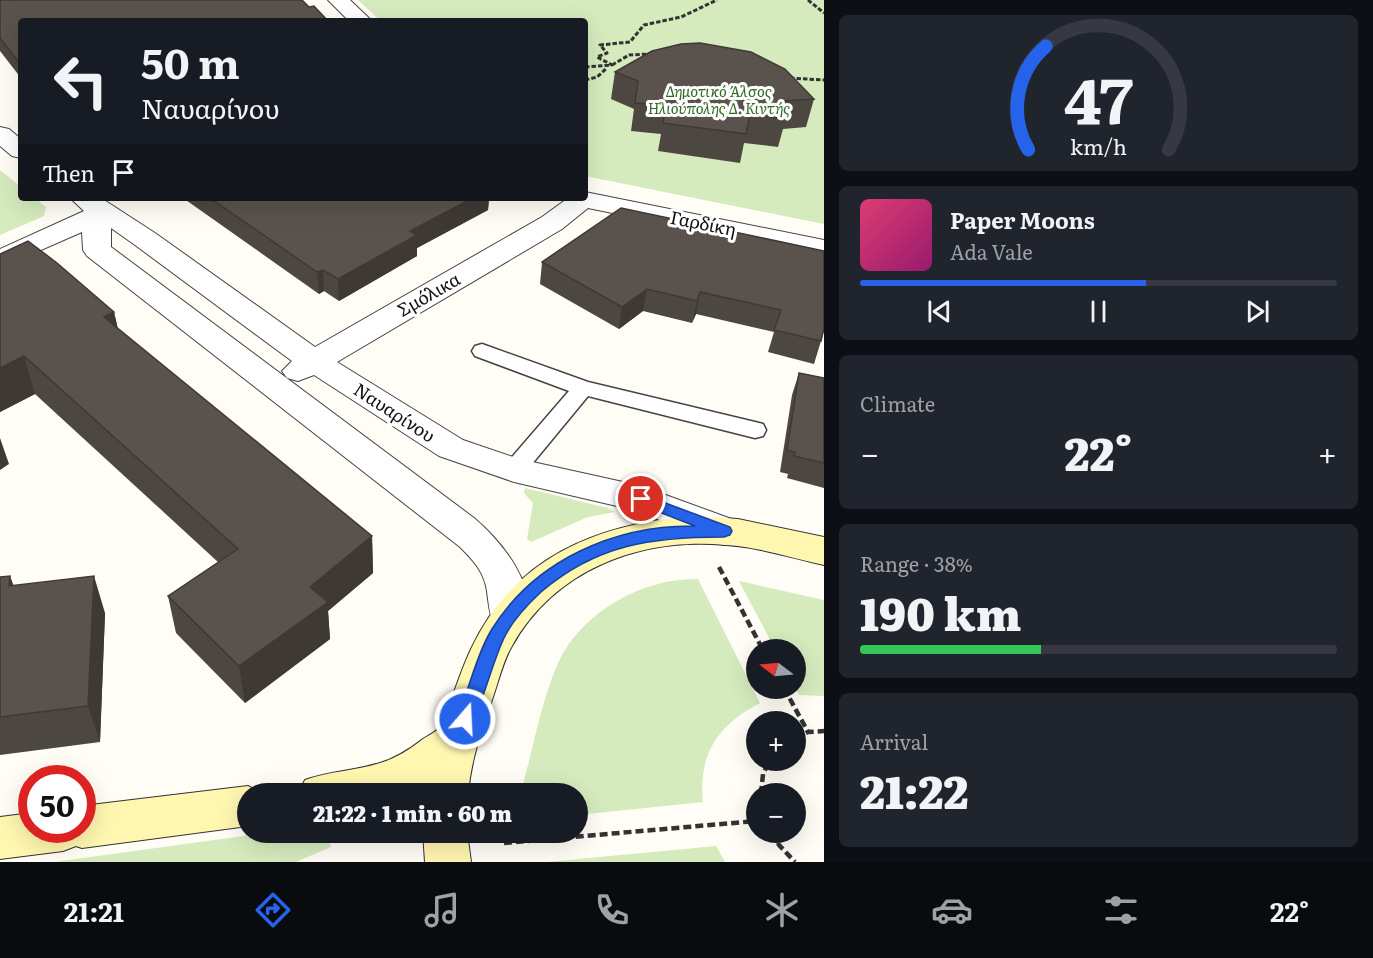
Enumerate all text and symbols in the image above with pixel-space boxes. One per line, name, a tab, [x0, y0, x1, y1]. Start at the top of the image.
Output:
text: 50 m	[141, 30, 240, 92]
icon: left	[42, 42, 120, 120]
text: 47	[1064, 51, 1133, 143]
park label: Δημοτικό Άλσος Ηλιούπολης Δ. Κιντής	[648, 79, 790, 119]
text: Ναυαρίνου	[141, 87, 280, 127]
text: km/h	[1070, 130, 1127, 162]
text: Then	[42, 156, 95, 189]
icon: arrive	[107, 156, 140, 189]
street label: Γαρδίκη	[668, 203, 738, 242]
text: Paper Moons	[950, 203, 1095, 236]
text: Ada Vale	[950, 236, 1033, 266]
street label: Σμόλικα	[392, 265, 465, 323]
icon: previous	[923, 295, 956, 328]
icon: pause	[1082, 295, 1115, 328]
icon: next	[1241, 295, 1274, 328]
street label: Ναυαρίνου	[349, 375, 441, 448]
text: Climate	[860, 388, 935, 418]
text: 22°	[1065, 418, 1132, 485]
text: −	[860, 427, 879, 476]
text: +	[1318, 427, 1337, 476]
pin	[615, 473, 666, 524]
icon: arrive	[624, 482, 657, 515]
text: Range · 38%	[860, 548, 973, 578]
text: 190 km	[860, 578, 1021, 645]
north arrow	[746, 639, 806, 699]
map controls	[746, 639, 806, 843]
position arrow	[433, 687, 497, 751]
button: +	[746, 711, 806, 771]
text: Arrival	[860, 726, 928, 756]
text: 21:22	[860, 756, 968, 823]
speed limit sign: 50	[18, 765, 96, 843]
button: −	[746, 783, 806, 843]
text: 21:22 · 1 min · 60 m	[313, 796, 512, 829]
icon: directions	[252, 889, 294, 931]
icon: music	[421, 889, 463, 931]
icon: phone	[591, 889, 633, 931]
icon: climate	[761, 889, 803, 931]
icon: car	[931, 889, 973, 931]
icon: filters	[1100, 889, 1142, 931]
text: 21:21	[64, 890, 124, 930]
text: 22°	[1270, 890, 1309, 930]

